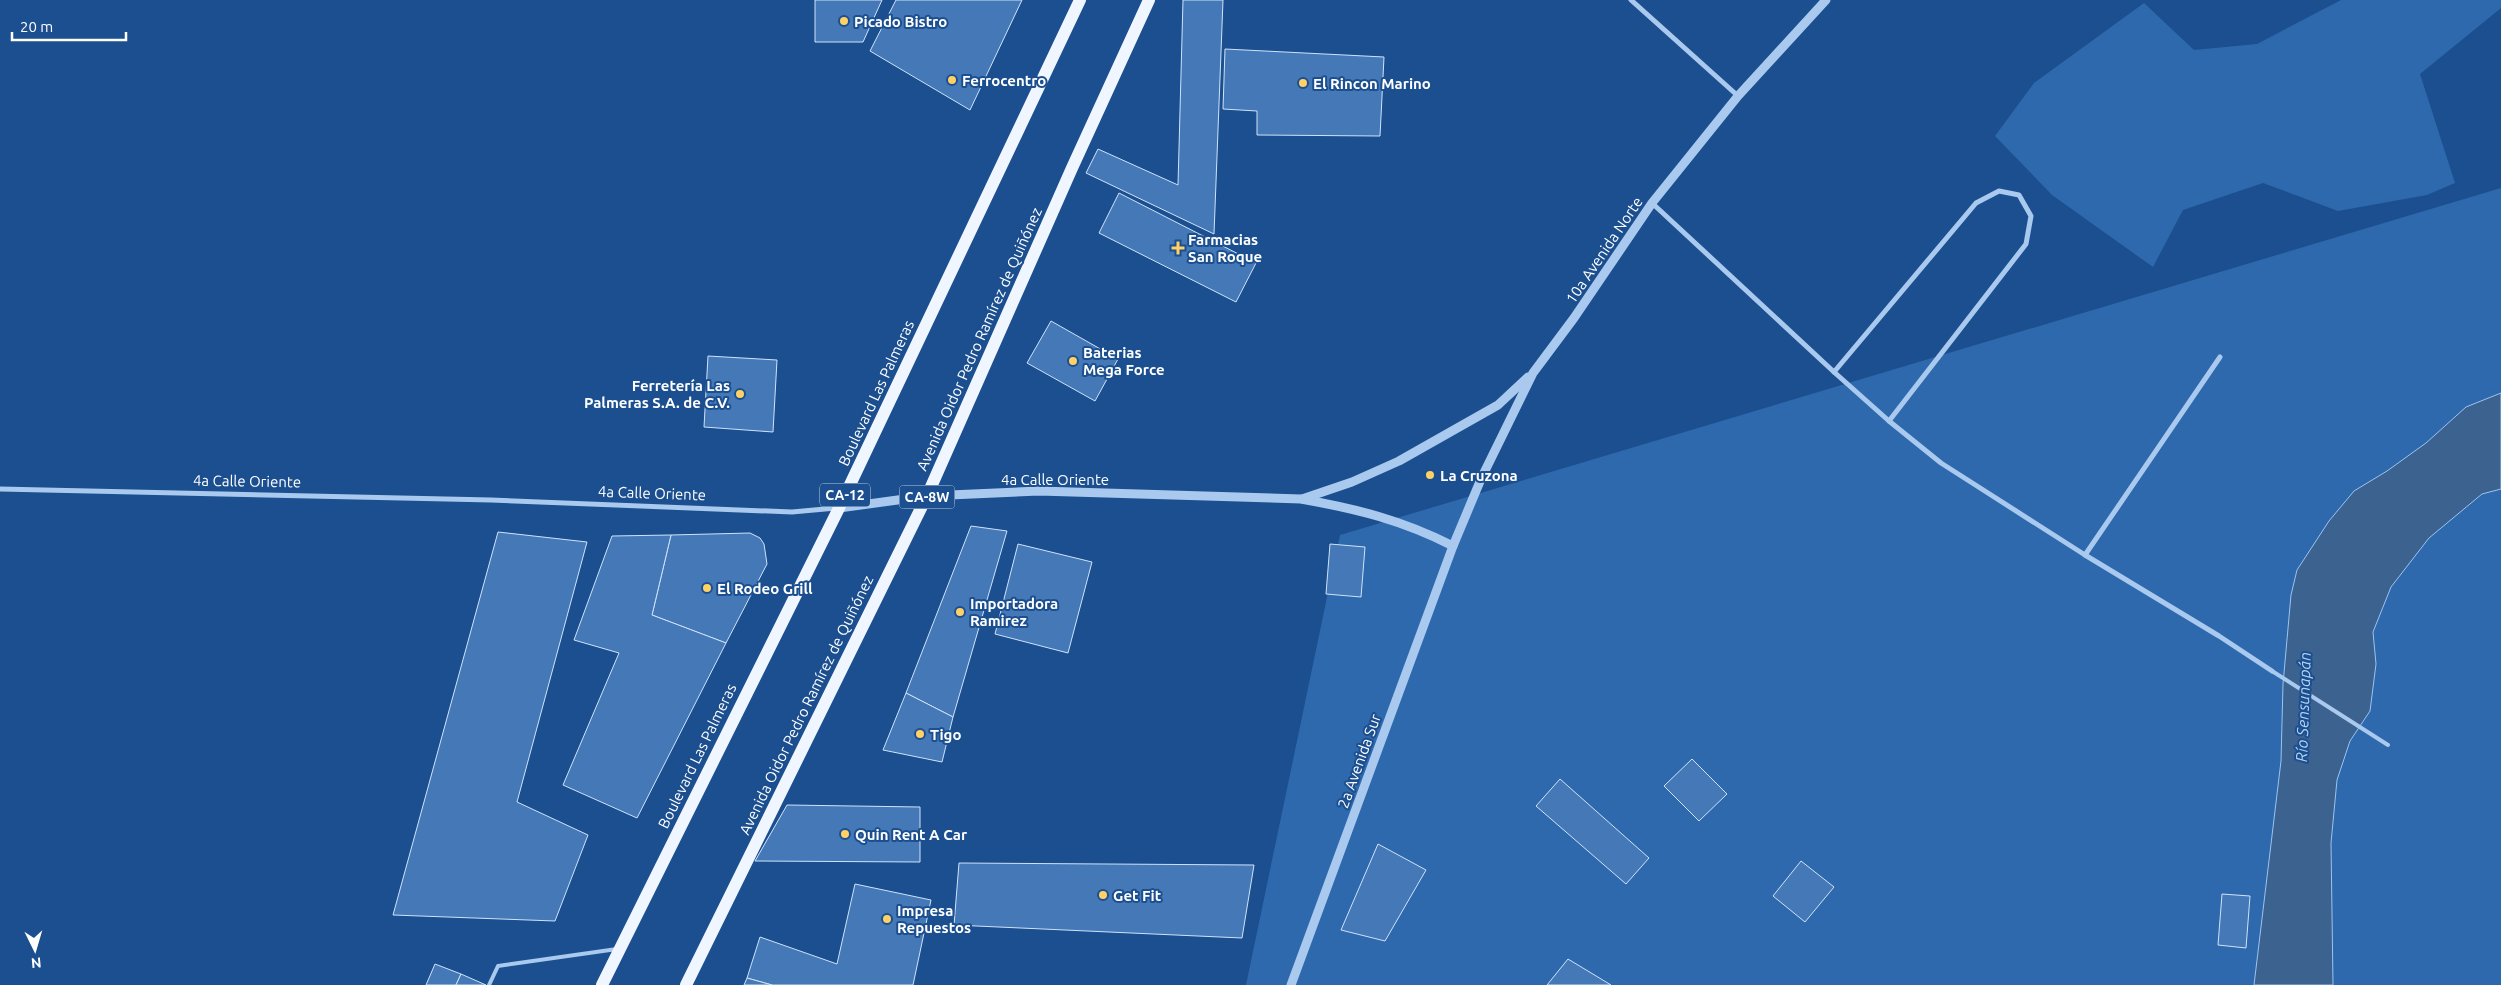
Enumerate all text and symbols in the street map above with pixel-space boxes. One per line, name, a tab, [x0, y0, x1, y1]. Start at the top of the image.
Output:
scale bar	[12, 10, 126, 42]
place label: Picado Bistro	[854, 13, 947, 30]
marker: Picado Bistro	[838, 15, 850, 27]
text: 20 m	[20, 18, 53, 35]
place label: Ferrocentro	[962, 72, 1046, 89]
marker: Ferrocentro	[946, 74, 958, 86]
place label: El Rincon Marino	[1313, 75, 1431, 92]
marker: El Rincon Marino	[1297, 77, 1309, 89]
street label: 10a Avenida Norte	[1562, 194, 1646, 306]
street label: Avenida Oidor Pedro Ramírez de Quiñónez	[913, 205, 1045, 473]
place label: Farmacias San Roque	[1188, 231, 1262, 265]
marker: Farmacias San Roque	[1172, 242, 1184, 254]
street label: Boulevard Las Palmeras	[835, 317, 917, 469]
place label: Baterias Mega Force	[1083, 344, 1165, 378]
marker: Baterias Mega Force	[1067, 355, 1079, 367]
place label: Ferretería Las Palmeras S.A. de C.V.	[584, 377, 730, 411]
marker: Ferretería Las Palmeras S.A. de C.V.	[734, 388, 746, 400]
place label: La Cruzona	[1440, 467, 1518, 484]
marker: La Cruzona	[1424, 469, 1436, 481]
street label: 4a Calle Oriente	[1001, 471, 1109, 488]
street label: 4a Calle Oriente	[193, 472, 301, 490]
street label: 4a Calle Oriente	[598, 483, 706, 503]
road number: CA-12	[820, 484, 870, 506]
road number: CA-8W	[900, 486, 954, 508]
street label: Avenida Oidor Pedro Ramírez de Quiñónez	[736, 573, 876, 837]
place label: El Rodeo Grill	[717, 580, 813, 597]
marker: El Rodeo Grill	[701, 582, 713, 594]
place label: Importadora Ramirez	[970, 595, 1058, 629]
marker: Importadora Ramirez	[954, 606, 966, 618]
water label: Río Sensunapán	[2292, 652, 2314, 762]
street label: Boulevard Las Palmeras	[655, 681, 739, 831]
street label: 2a Avenida Sur	[1334, 711, 1384, 810]
place label: Tigo	[930, 726, 961, 743]
marker: Tigo	[914, 728, 926, 740]
place label: Quin Rent A Car	[855, 826, 968, 843]
marker: Quin Rent A Car	[839, 828, 851, 840]
place label: Get Fit	[1113, 887, 1162, 904]
marker: Get Fit	[1097, 889, 1109, 901]
place label: Impresa Repuestos	[897, 902, 971, 936]
marker: Impresa Repuestos	[881, 913, 893, 925]
north arrow	[10, 925, 60, 975]
text: N	[30, 955, 42, 971]

